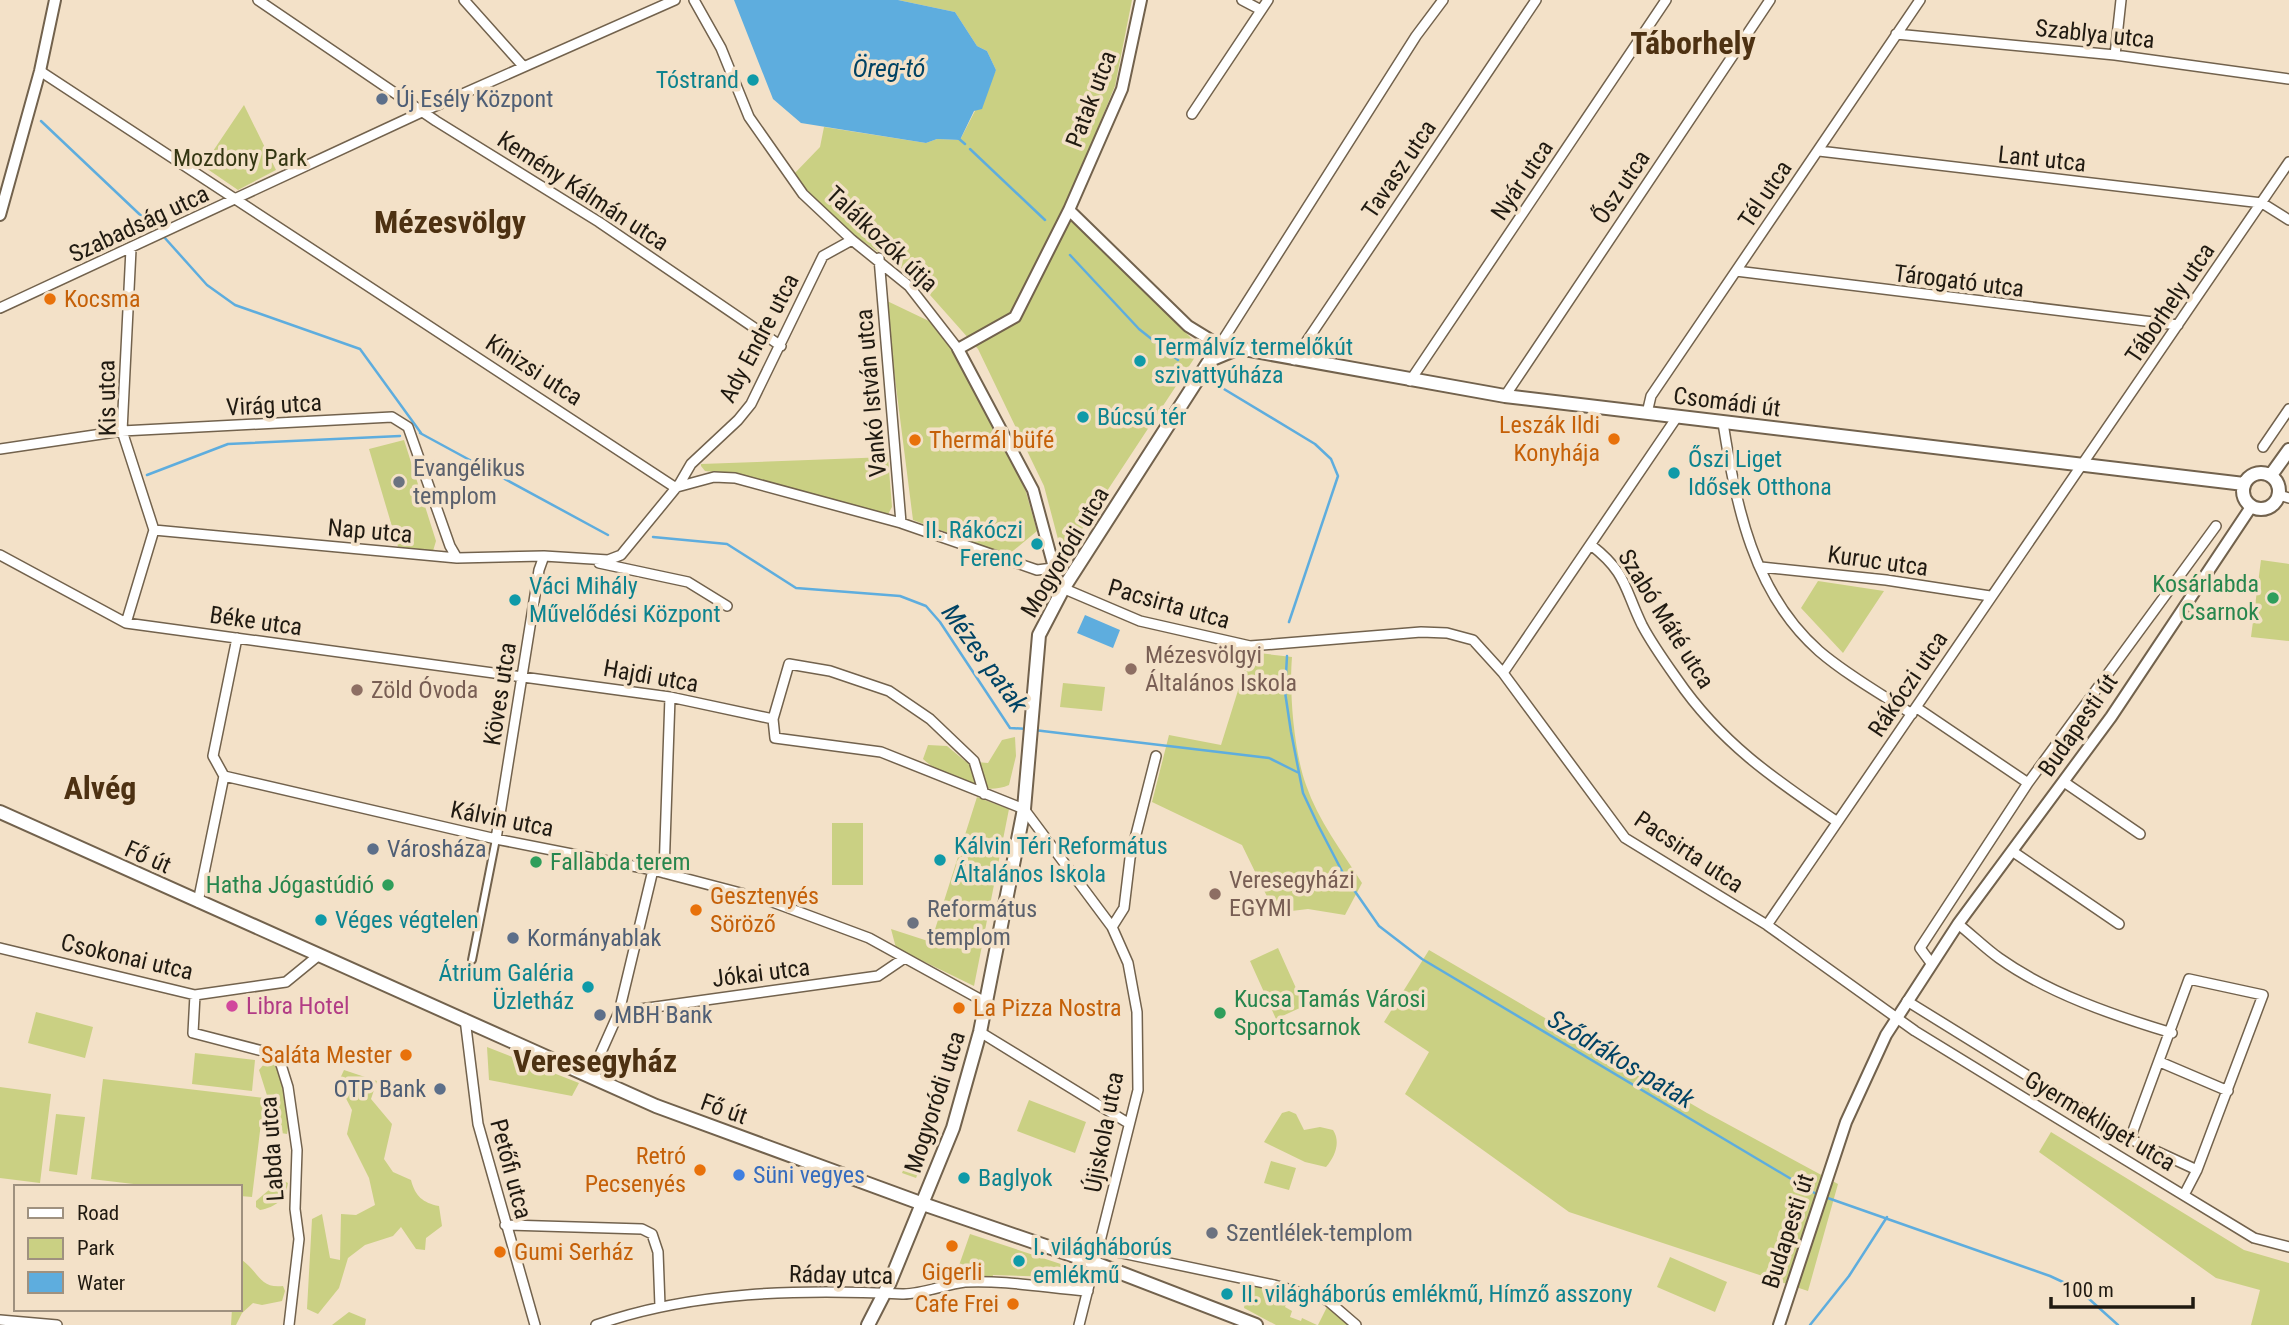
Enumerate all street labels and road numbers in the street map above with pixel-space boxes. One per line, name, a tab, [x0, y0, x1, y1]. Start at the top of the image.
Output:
street label: Szablya utca	[2034, 14, 2156, 54]
street label: Patak utca	[1060, 47, 1122, 151]
street label: Tavasz utca	[1356, 115, 1442, 223]
street label: Kemény Kálmán utca	[492, 125, 674, 257]
street label: Nyár utca	[1485, 135, 1559, 225]
street label: Lant utca	[1997, 140, 2087, 178]
street label: Ősz utca	[1586, 145, 1656, 229]
street label: Tél utca	[1732, 155, 1798, 233]
street label: Szabadság utca	[65, 179, 213, 269]
street label: Találkozók útja	[820, 180, 944, 298]
street label: Táborhely utca	[2120, 238, 2220, 368]
street label: Tárogató utca	[1892, 259, 2026, 303]
street label: Ady Endre utca	[713, 269, 805, 407]
street label: Vankó István utca	[850, 308, 892, 478]
street label: Kinizsi utca	[480, 328, 588, 412]
street label: Kis utca	[92, 360, 122, 436]
street label: Csomádi út	[1672, 382, 1782, 422]
street label: Virág utca	[225, 389, 323, 421]
street label: Mogyoródi utca	[1015, 482, 1115, 622]
street label: Nap utca	[326, 513, 414, 549]
street label: Kuruc utca	[1826, 540, 1930, 582]
street label: Szabó Máté utca	[1612, 544, 1720, 694]
street label: Pacsirta utca	[1105, 573, 1233, 635]
street label: Béke utca	[208, 601, 304, 641]
street label: Rákóczi utca	[1863, 626, 1953, 742]
street label: Köves utca	[478, 641, 522, 747]
street label: Hajdi utca	[601, 654, 701, 698]
street label: Budapesti út	[2032, 668, 2124, 782]
street label: Kálvin utca	[448, 795, 556, 843]
street label: Pacsirta utca	[1629, 805, 1749, 899]
street label: Fő út	[121, 835, 175, 879]
street label: Csokonai utca	[58, 928, 196, 986]
street label: Jókai utca	[711, 953, 811, 993]
street label: Mogyoródi utca	[899, 1028, 971, 1176]
street label: Gyermekliget utca	[2020, 1065, 2180, 1177]
street label: Újiskola utca	[1079, 1069, 1129, 1195]
street label: Fő út	[697, 1088, 751, 1130]
street label: Labda utca	[254, 1096, 290, 1202]
street label: Petőfi utca	[484, 1116, 538, 1222]
street label: Budapesti út	[1756, 1170, 1820, 1292]
street label: Ráday utca	[789, 1260, 893, 1290]

